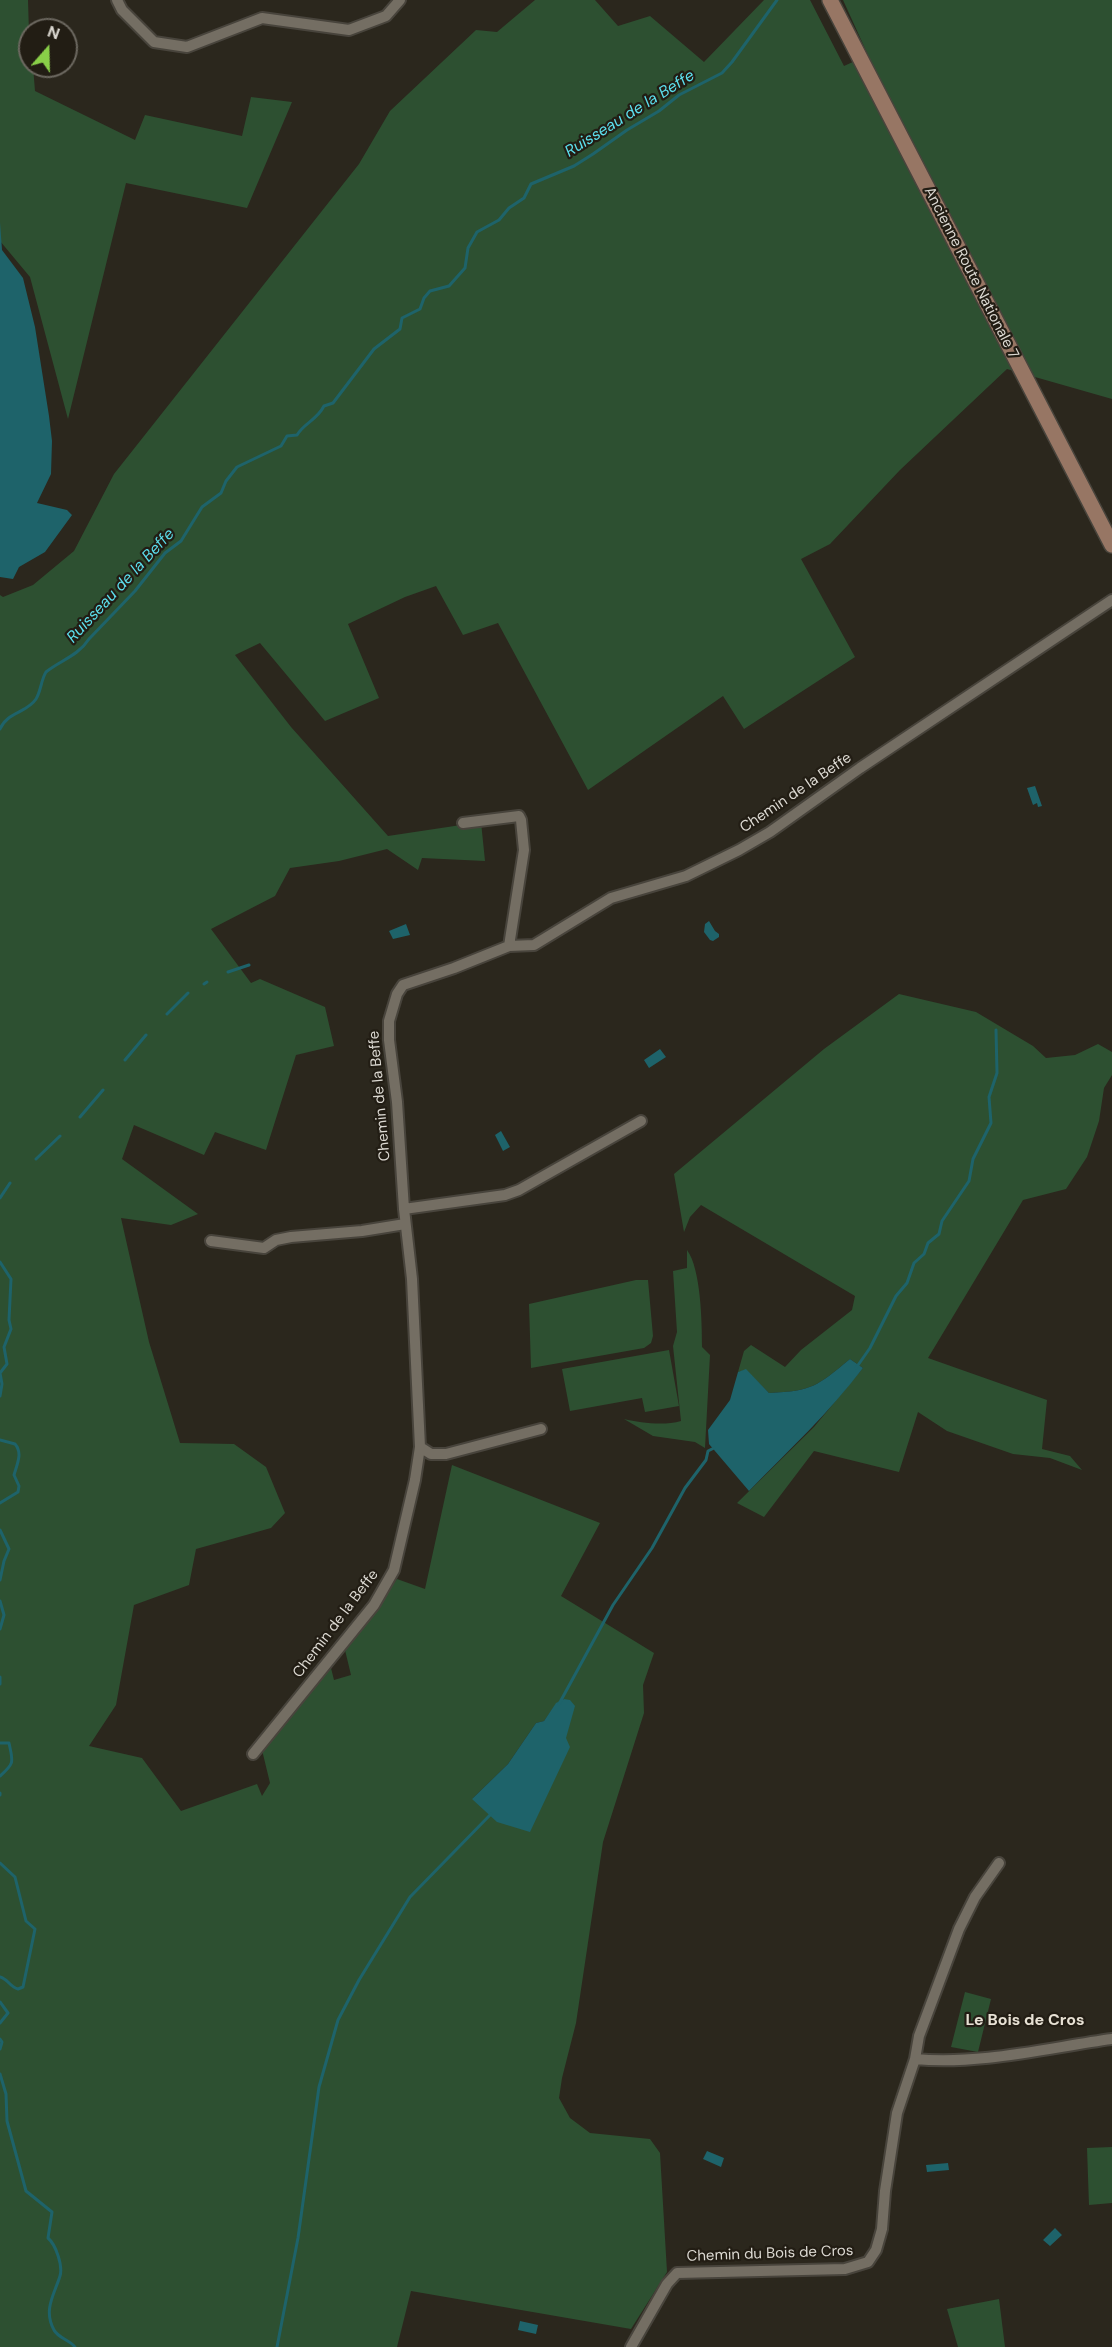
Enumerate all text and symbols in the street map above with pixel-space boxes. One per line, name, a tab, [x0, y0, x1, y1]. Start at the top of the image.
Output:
north arrow	[18, 18, 78, 78]
text: N	[45, 21, 63, 44]
water label: Ruisseau de la Beffe	[562, 66, 698, 162]
street label: Ancienne Route Nationale 7	[920, 184, 1022, 362]
water label: Ruisseau de la Beffe	[63, 525, 179, 647]
street label: Chemin de la Beffe	[737, 749, 855, 837]
street label: Chemin de la Beffe	[365, 1030, 395, 1162]
street label: Chemin de la Beffe	[289, 1566, 383, 1682]
district label: Le Bois de Cros	[966, 2011, 1084, 2031]
street label: Chemin du Bois de Cros	[686, 2242, 854, 2266]

